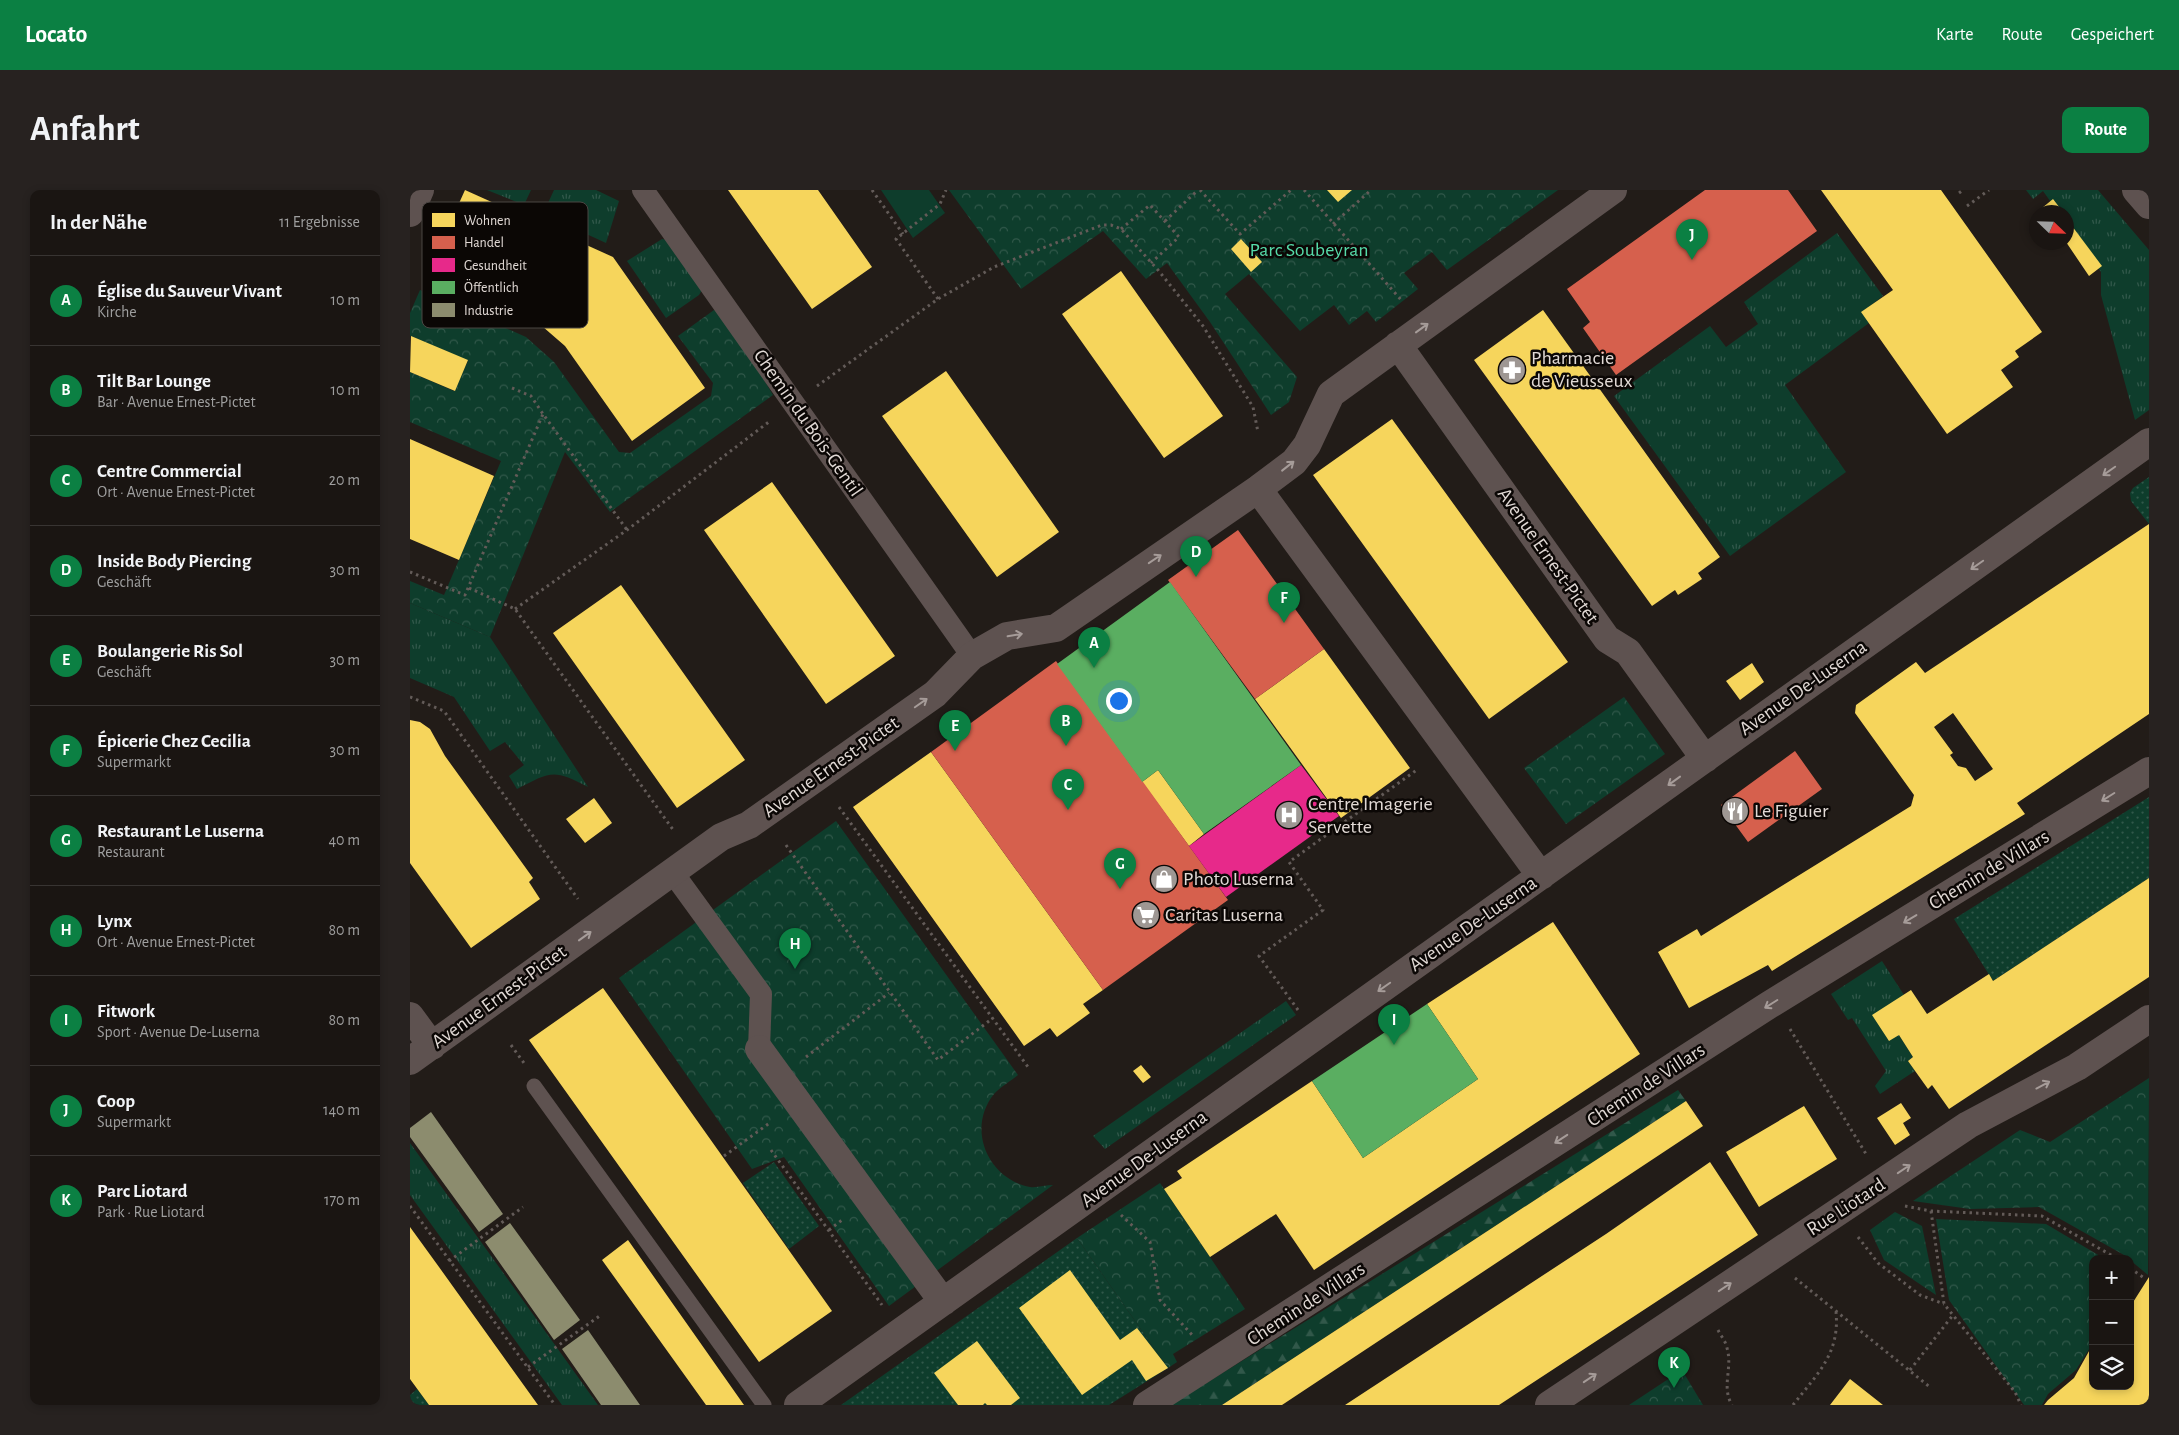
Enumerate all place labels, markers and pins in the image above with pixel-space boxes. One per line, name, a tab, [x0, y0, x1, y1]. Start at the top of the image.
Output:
pin: J	[1676, 219, 1708, 260]
place label: Pharmacie de Vieusseux	[1531, 348, 1633, 391]
pharmacy icon: Pharmacie de Vieusseux	[1497, 355, 1527, 385]
pin: D	[1180, 536, 1212, 577]
pin: F	[1268, 582, 1300, 623]
pin: A	[1078, 627, 1110, 668]
pin: B	[1050, 705, 1082, 746]
pin: E	[939, 710, 971, 751]
pin: C	[1052, 769, 1084, 810]
place label: Centre Imagerie Servette	[1308, 794, 1433, 837]
restaurant icon: Le Figuier	[1720, 796, 1750, 826]
hospital icon: Centre Imagerie Servette	[1274, 800, 1304, 830]
place label: Le Figuier	[1754, 801, 1829, 821]
pin: G	[1104, 848, 1136, 889]
shop icon: Photo Luserna	[1149, 864, 1179, 894]
place label: Photo Luserna	[1183, 869, 1294, 889]
supermarket icon: Caritas Luserna	[1131, 900, 1161, 930]
place label: Caritas Luserna	[1165, 905, 1283, 925]
pin: H	[779, 928, 811, 969]
pin: I	[1378, 1004, 1410, 1045]
pin: K	[1658, 1347, 1690, 1388]

